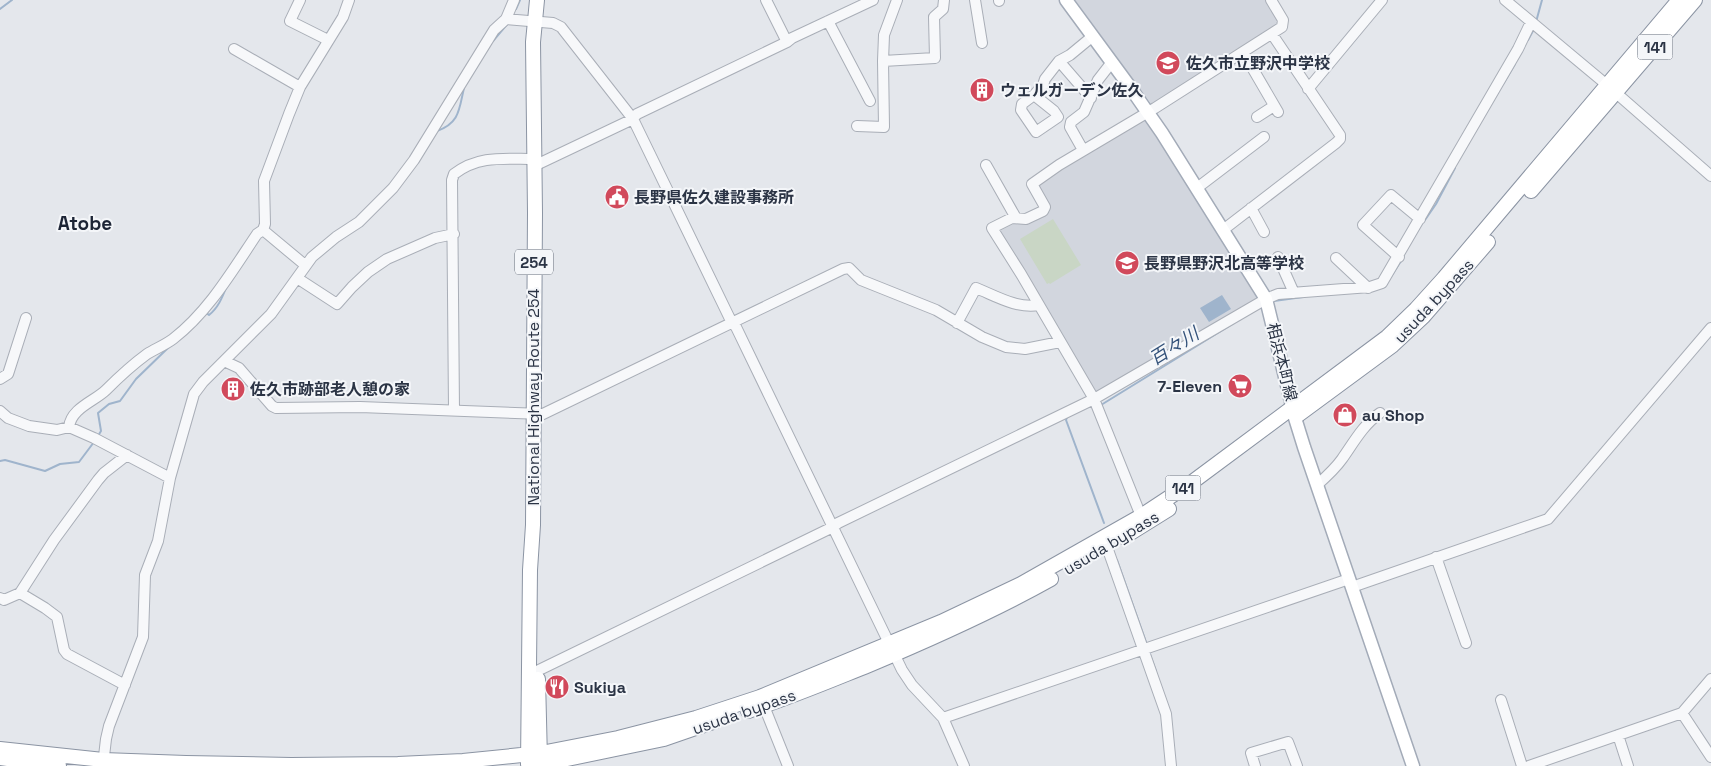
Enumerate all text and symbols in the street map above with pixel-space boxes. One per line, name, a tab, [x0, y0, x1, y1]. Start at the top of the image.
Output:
road number: 141	[1638, 34, 1672, 60]
school or university icon: 佐久市立野沢中学校	[1155, 50, 1181, 76]
place label: 佐久市立野沢中学校	[1185, 53, 1330, 74]
building icon: ウェルガーデン佐久	[969, 77, 995, 103]
place label: ウェルガーデン佐久	[1000, 80, 1144, 101]
public building icon: 長野県佐久建設事務所	[604, 184, 630, 210]
place label: 長野県佐久建設事務所	[634, 187, 794, 208]
district label: Atobe	[58, 211, 112, 236]
road number: 254	[515, 250, 553, 274]
school or university icon: 長野県野沢北高等学校	[1114, 250, 1140, 276]
place label: 長野県野沢北高等学校	[1144, 253, 1304, 274]
street label: usuda bypass	[1389, 254, 1479, 348]
street label: National Highway Route 254	[523, 288, 544, 506]
water label: 百々川	[1145, 321, 1205, 370]
street label: 相浜本町線	[1262, 321, 1302, 403]
supermarket icon: 7-Eleven	[1227, 373, 1253, 399]
building icon: 佐久市跡部老人憩の家	[220, 376, 246, 402]
place label: 7-Eleven	[1157, 376, 1222, 397]
place label: 佐久市跡部老人憩の家	[249, 379, 410, 400]
shop icon: au Shop	[1332, 402, 1358, 428]
place label: au Shop	[1362, 405, 1425, 426]
road number: 141	[1166, 476, 1200, 500]
street label: usuda bypass	[1059, 506, 1163, 580]
restaurant icon: Sukiya	[544, 674, 570, 700]
place label: Sukiya	[574, 677, 626, 698]
street label: usuda bypass	[690, 684, 798, 740]

